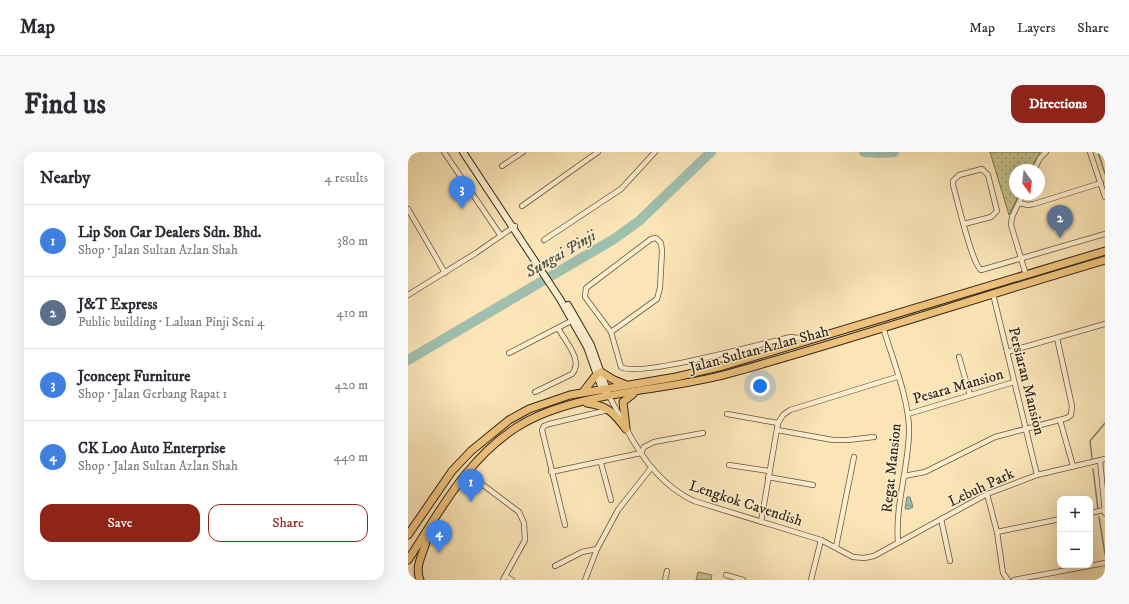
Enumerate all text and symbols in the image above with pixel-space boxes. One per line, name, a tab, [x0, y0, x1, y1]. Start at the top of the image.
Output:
text: Map	[20, 16, 55, 39]
text: Map	[969, 19, 995, 37]
text: Layers	[1017, 19, 1055, 37]
text: Share	[1077, 19, 1109, 37]
button: Directions	[1011, 85, 1105, 123]
text: Find us	[24, 87, 106, 122]
north arrow	[1009, 164, 1045, 200]
text: Nearby	[40, 167, 90, 189]
text: 4 results	[325, 170, 368, 186]
pin: 3	[449, 176, 475, 209]
pin: 2	[1047, 205, 1073, 238]
text: Lip Son Car Dealers Sdn. Bhd.	[78, 223, 261, 242]
water label: Sungai Pinji	[521, 225, 600, 283]
text: 1	[51, 233, 55, 249]
text: 380 m	[337, 233, 368, 249]
text: Shop · Jalan Sultan Azlan Shah	[78, 242, 238, 258]
text: J&T Express	[78, 295, 157, 314]
text: 2	[50, 305, 56, 321]
text: 410 m	[336, 305, 368, 321]
text: Public building · Laluan Pinji Seni 4	[78, 314, 264, 330]
street label: Jalan Sultan Azlan Shah	[685, 322, 831, 378]
street label: Persiaran Mansion	[1004, 325, 1049, 437]
street label: Pesara Mansion	[911, 364, 1006, 408]
text: Jconcept Furniture	[78, 367, 191, 386]
your location	[750, 376, 770, 396]
text: 3	[51, 377, 55, 393]
text: 420 m	[335, 377, 368, 393]
text: Shop · Jalan Gerbang Rapat 1	[78, 386, 227, 402]
street label: Regat Mansion	[877, 422, 906, 514]
text: CK Loo Auto Enterprise	[78, 439, 226, 458]
text: 4	[49, 449, 57, 465]
text: 440 m	[333, 449, 368, 465]
text: Shop · Jalan Sultan Azlan Shah	[78, 458, 238, 474]
street label: Lebuh Park	[945, 464, 1018, 511]
pin: 1	[458, 469, 484, 502]
street label: Lengkok Cavendish	[687, 476, 805, 531]
map controls	[1057, 496, 1093, 568]
button: +	[1057, 496, 1093, 532]
button: Save	[40, 504, 200, 542]
button: Share	[208, 504, 368, 542]
pin: 4	[426, 520, 452, 553]
button: −	[1057, 532, 1093, 568]

